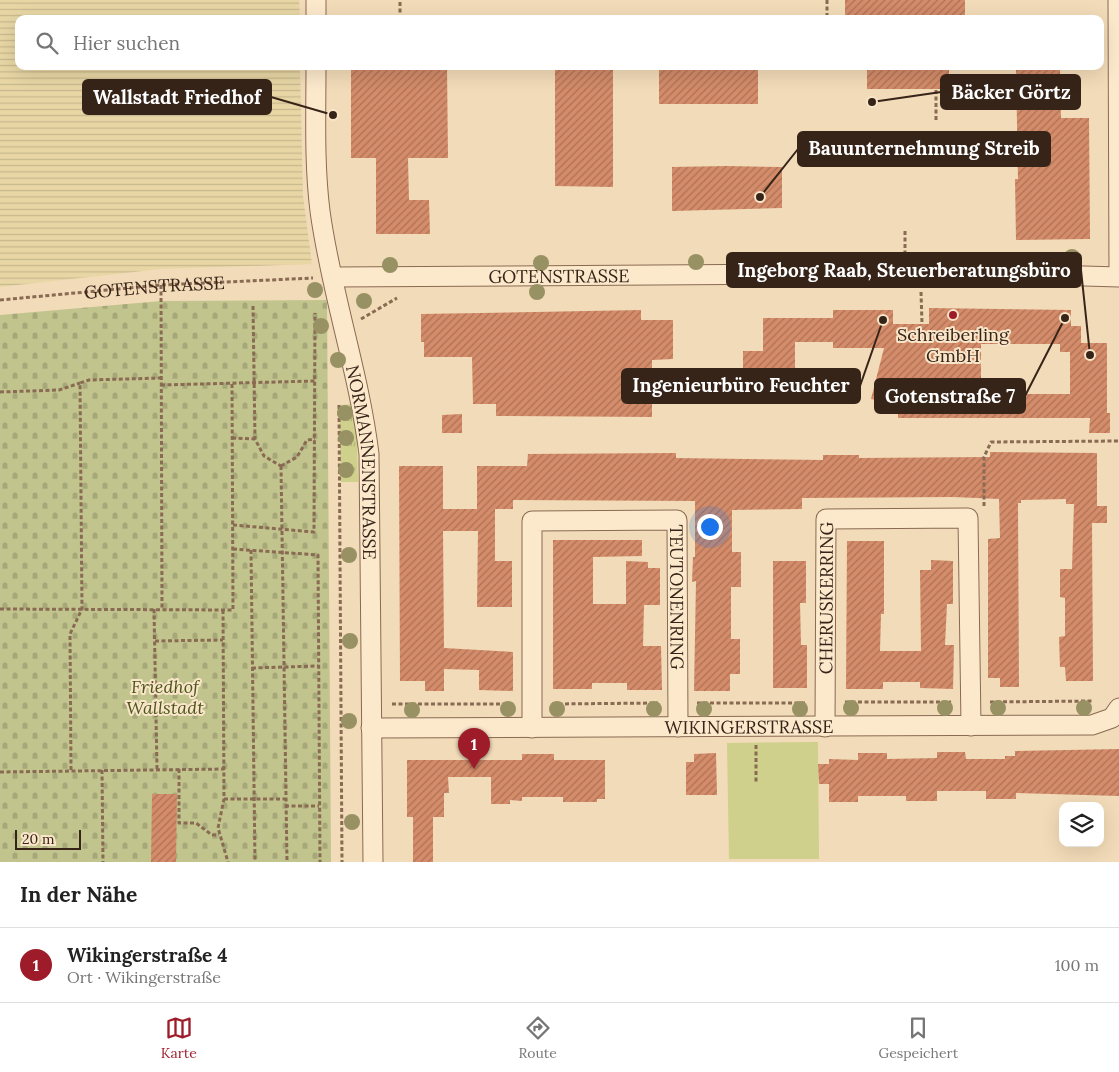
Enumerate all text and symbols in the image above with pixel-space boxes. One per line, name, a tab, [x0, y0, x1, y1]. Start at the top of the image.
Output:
search box	[15, 15, 1104, 70]
icon: search	[33, 29, 61, 57]
text: Hier suchen	[73, 31, 180, 55]
callout: Bäcker Görtz	[941, 75, 1080, 109]
callout: Wallstadt Friedhof	[83, 80, 271, 114]
text: Bäcker Görtz	[951, 80, 1071, 104]
text: Wallstadt Friedhof	[93, 85, 263, 109]
callout: Bauunternehmung Streib	[798, 132, 1050, 166]
text: Bauunternehmung Streib	[808, 136, 1040, 160]
callout: Ingeborg Raab, Steuerberatungsbüro	[727, 253, 1081, 287]
text: Ingeborg Raab, Steuerberatungsbüro	[737, 258, 1071, 282]
street label: GOTENSTRASSE	[488, 264, 630, 288]
street label: GOTENSTRASSE	[83, 271, 225, 304]
marker: Schreiberling GmbH	[947, 309, 959, 321]
place label: Schreiberling GmbH	[897, 323, 1010, 367]
street label: NORMANNENSTRASSE	[341, 363, 382, 560]
callout: Ingenieurbüro Feuchter	[622, 369, 860, 403]
text: Ingenieurbüro Feuchter	[632, 373, 850, 397]
callout: Gotenstraße 7	[875, 379, 1025, 413]
text: Gotenstraße 7	[885, 384, 1015, 408]
your location	[697, 514, 723, 540]
street label: CHERUSKERRING	[814, 521, 837, 674]
street label: TEUTONENRING	[666, 524, 689, 670]
park label: Friedhof Wallstadt	[126, 675, 204, 719]
street label: WIKINGERSTRASSE	[664, 715, 834, 738]
pin: 1	[458, 728, 490, 769]
map controls	[1059, 802, 1104, 847]
button: layers	[1059, 802, 1104, 847]
scale bar	[15, 827, 81, 850]
text: 20 m	[22, 830, 54, 848]
text: In der Nähe	[20, 881, 137, 908]
text: Wikingerstraße 4	[67, 943, 228, 967]
text: 1	[33, 955, 39, 975]
text: 100 m	[1055, 955, 1099, 975]
text: Ort · Wikingerstraße	[67, 967, 221, 987]
tab: Karte	[161, 1014, 197, 1062]
tab: Route	[519, 1014, 557, 1062]
tab: Gespeichert	[879, 1014, 958, 1062]

